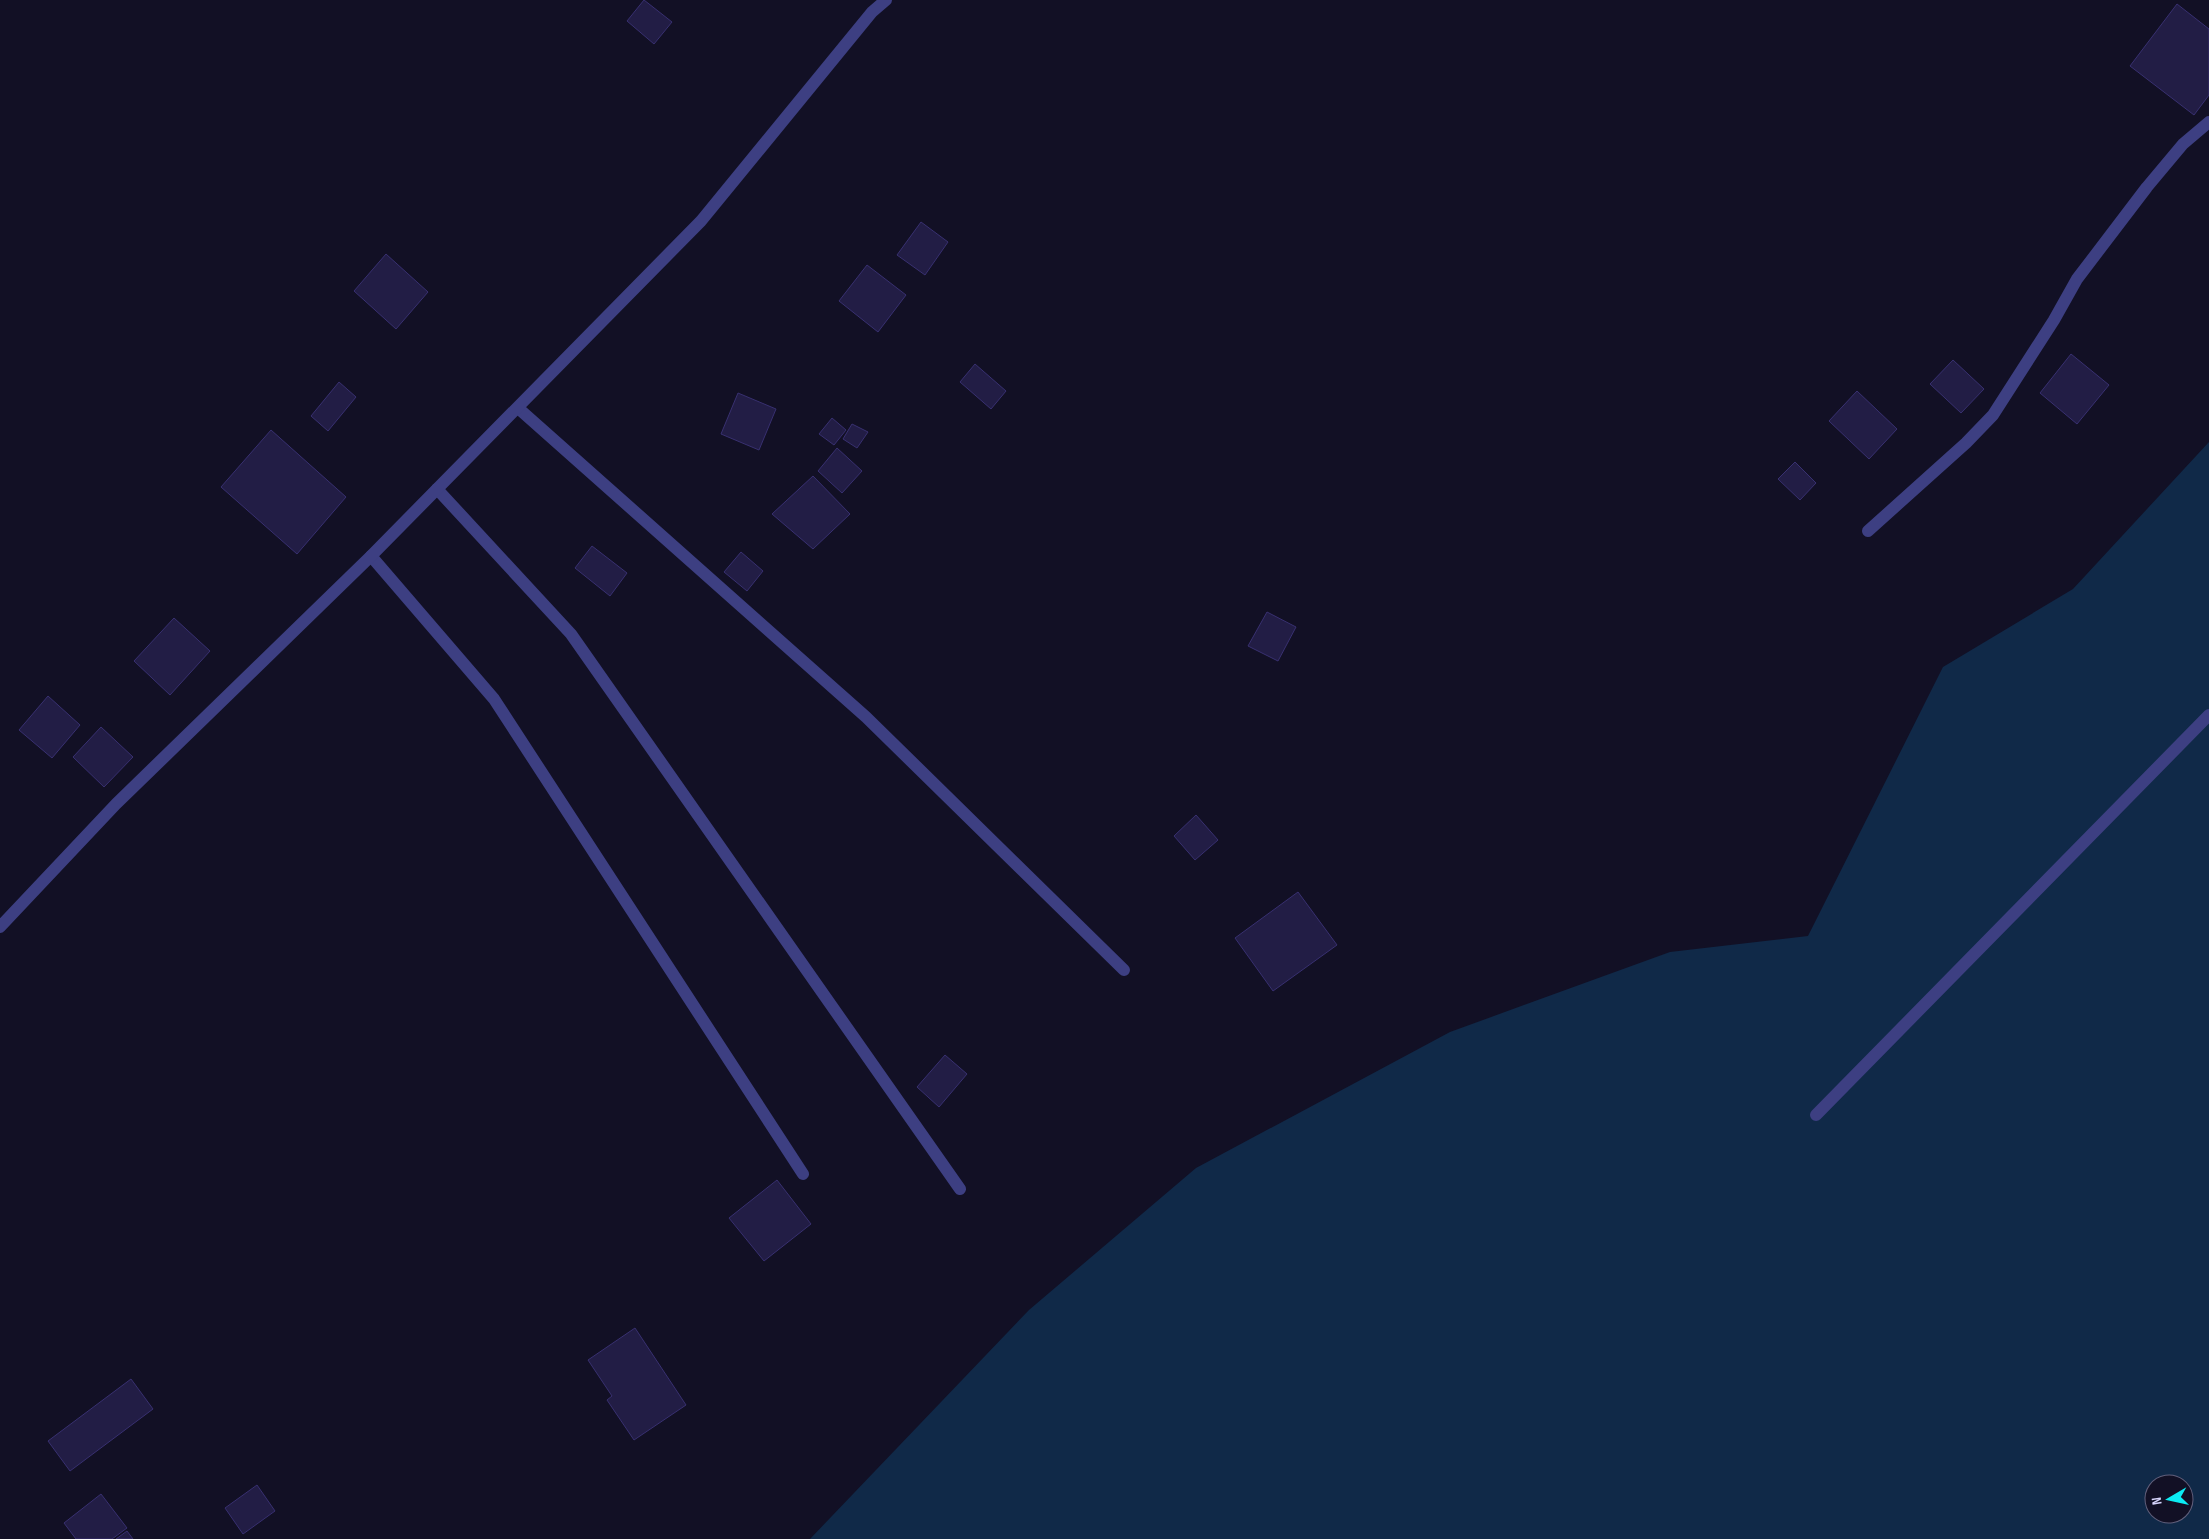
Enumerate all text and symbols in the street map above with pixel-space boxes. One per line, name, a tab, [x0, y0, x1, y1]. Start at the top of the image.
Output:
north arrow	[2144, 1474, 2194, 1524]
text: N	[2148, 1496, 2166, 1506]

